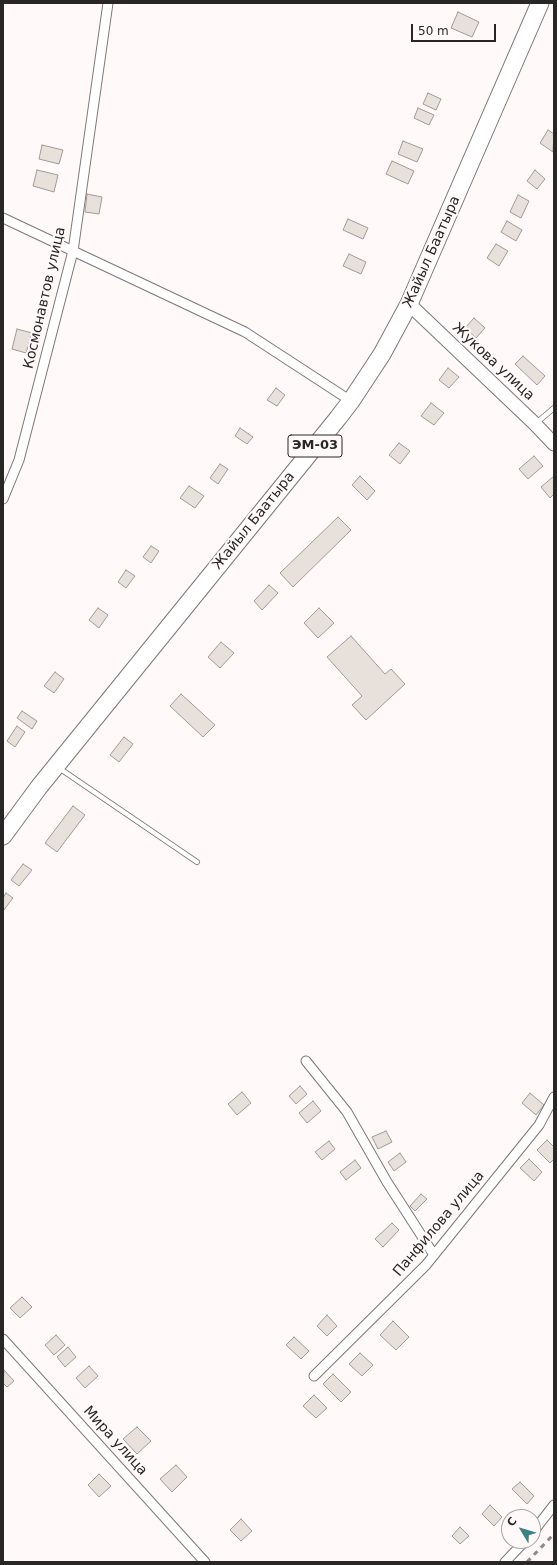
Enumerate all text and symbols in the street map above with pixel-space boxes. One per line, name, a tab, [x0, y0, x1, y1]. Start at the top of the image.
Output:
scale bar	[413, 16, 498, 42]
text: 50 m	[418, 24, 449, 38]
street label: Жайыл Баатыра	[400, 193, 464, 311]
street label: Космонавтов улица	[20, 225, 70, 371]
street label: Жукова улица	[448, 320, 538, 404]
road number: ЭМ-03	[288, 435, 342, 457]
street label: Жайыл Баатыра	[210, 469, 298, 573]
street label: Панфилова улица	[390, 1168, 488, 1280]
street label: Мира улица	[79, 1403, 151, 1479]
north arrow	[501, 1509, 541, 1549]
text: С	[504, 1515, 520, 1529]

